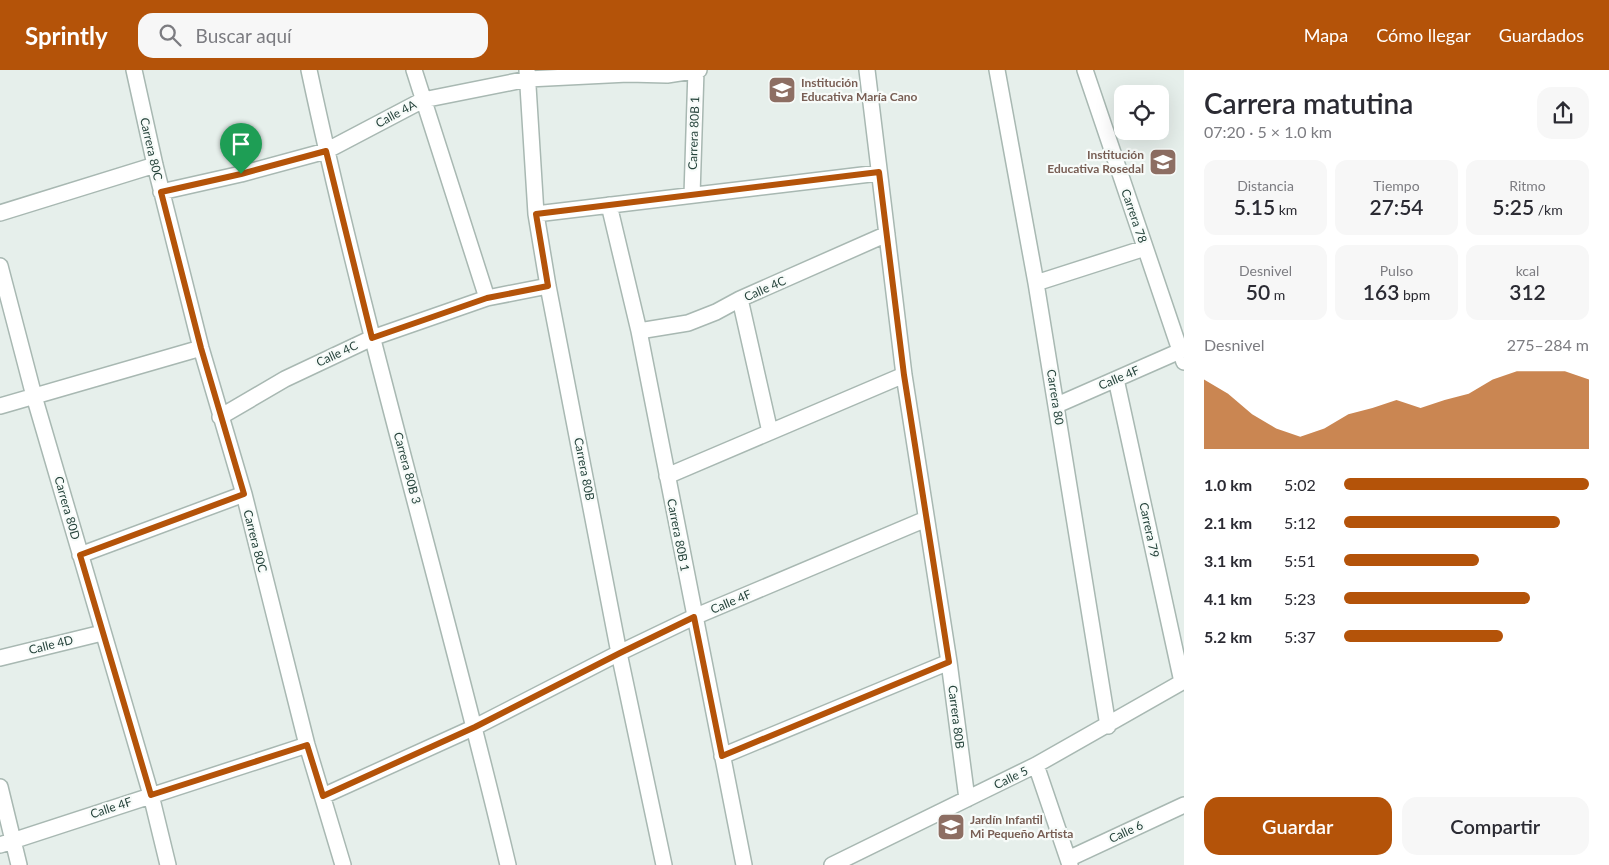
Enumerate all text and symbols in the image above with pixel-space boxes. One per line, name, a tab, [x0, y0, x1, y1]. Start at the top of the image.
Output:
search box	[138, 13, 488, 58]
text: Sprintly	[25, 21, 108, 50]
icon: search	[156, 21, 184, 49]
text: Buscar aquí	[196, 24, 292, 47]
text: Mapa	[1304, 24, 1348, 46]
text: Cómo llegar	[1376, 24, 1471, 46]
text: Guardados	[1499, 24, 1584, 46]
school or university icon: Institución Educativa María Cano	[767, 75, 797, 105]
place label: Institución Educativa María Cano	[801, 75, 918, 104]
map controls	[1114, 85, 1169, 140]
button: locate	[1114, 85, 1169, 140]
text: Carrera matutina	[1204, 86, 1413, 120]
button: share	[1537, 87, 1589, 139]
street label: Calle 4A	[373, 96, 420, 131]
street label: Carrera 80B 1	[685, 96, 702, 170]
street label: Carrera 80C	[137, 116, 166, 182]
text: 07:20 · 5 × 1.0 km	[1204, 122, 1332, 141]
pin	[220, 123, 262, 174]
icon: arrive	[227, 130, 255, 158]
place label: Institución Educativa Rosedal	[1047, 147, 1144, 176]
school or university icon: Institución Educativa Rosedal	[1148, 147, 1178, 177]
text: Distancia	[1237, 177, 1294, 194]
text: Tiempo	[1373, 177, 1420, 194]
text: Ritmo	[1509, 177, 1546, 194]
street label: Carrera 78	[1118, 187, 1151, 245]
text: 5.15	[1234, 194, 1275, 219]
text: 27:54	[1369, 194, 1424, 219]
text: 5:25	[1492, 194, 1534, 219]
text: km	[1275, 201, 1297, 218]
text: /km	[1534, 201, 1563, 218]
text: Desnivel	[1239, 262, 1292, 279]
text: Pulso	[1380, 262, 1413, 279]
text: kcal	[1516, 262, 1539, 279]
street label: Calle 4C	[742, 273, 788, 304]
text: 50	[1246, 279, 1270, 304]
text: 163	[1363, 279, 1399, 304]
text: 312	[1509, 279, 1546, 304]
text: m	[1270, 286, 1285, 303]
text: bpm	[1399, 286, 1430, 303]
text: Desnivel	[1204, 335, 1264, 354]
text: 275–284 m	[1507, 335, 1589, 354]
street label: Calle 4C	[314, 337, 360, 370]
street label: Calle 4F	[1096, 362, 1142, 393]
street label: Carrera 80	[1044, 368, 1067, 426]
street label: Carrera 80B 3	[391, 430, 424, 506]
street label: Carrera 80B	[571, 436, 598, 502]
street label: Carrera 80D	[51, 474, 84, 541]
text: 1.0 km	[1204, 475, 1252, 494]
text: 5:02	[1284, 475, 1316, 494]
street label: Carrera 80B 1	[664, 497, 693, 573]
street label: Carrera 79	[1136, 501, 1163, 559]
street label: Carrera 80C	[240, 508, 271, 574]
text: 2.1 km	[1204, 513, 1252, 532]
text: 5:12	[1284, 513, 1316, 532]
text: 3.1 km	[1204, 551, 1252, 570]
text: 5:51	[1284, 551, 1316, 570]
street label: Calle 4F	[708, 586, 754, 617]
text: 4.1 km	[1204, 589, 1252, 608]
text: 5:23	[1284, 589, 1316, 608]
text: 5.2 km	[1204, 627, 1252, 646]
text: 5:37	[1284, 627, 1316, 646]
street label: Calle 4D	[27, 632, 75, 657]
street label: Carrera 80B	[945, 684, 968, 750]
street label: Calle 5	[991, 763, 1030, 792]
street label: Calle 4F	[88, 794, 134, 821]
button: Guardar	[1204, 797, 1392, 855]
button: Compartir	[1402, 797, 1589, 855]
school or university icon: Jardín Infantil Mi Pequeño Artista	[936, 812, 966, 842]
place label: Jardín Infantil Mi Pequeño Artista	[970, 812, 1073, 841]
street label: Calle 6	[1106, 817, 1145, 846]

